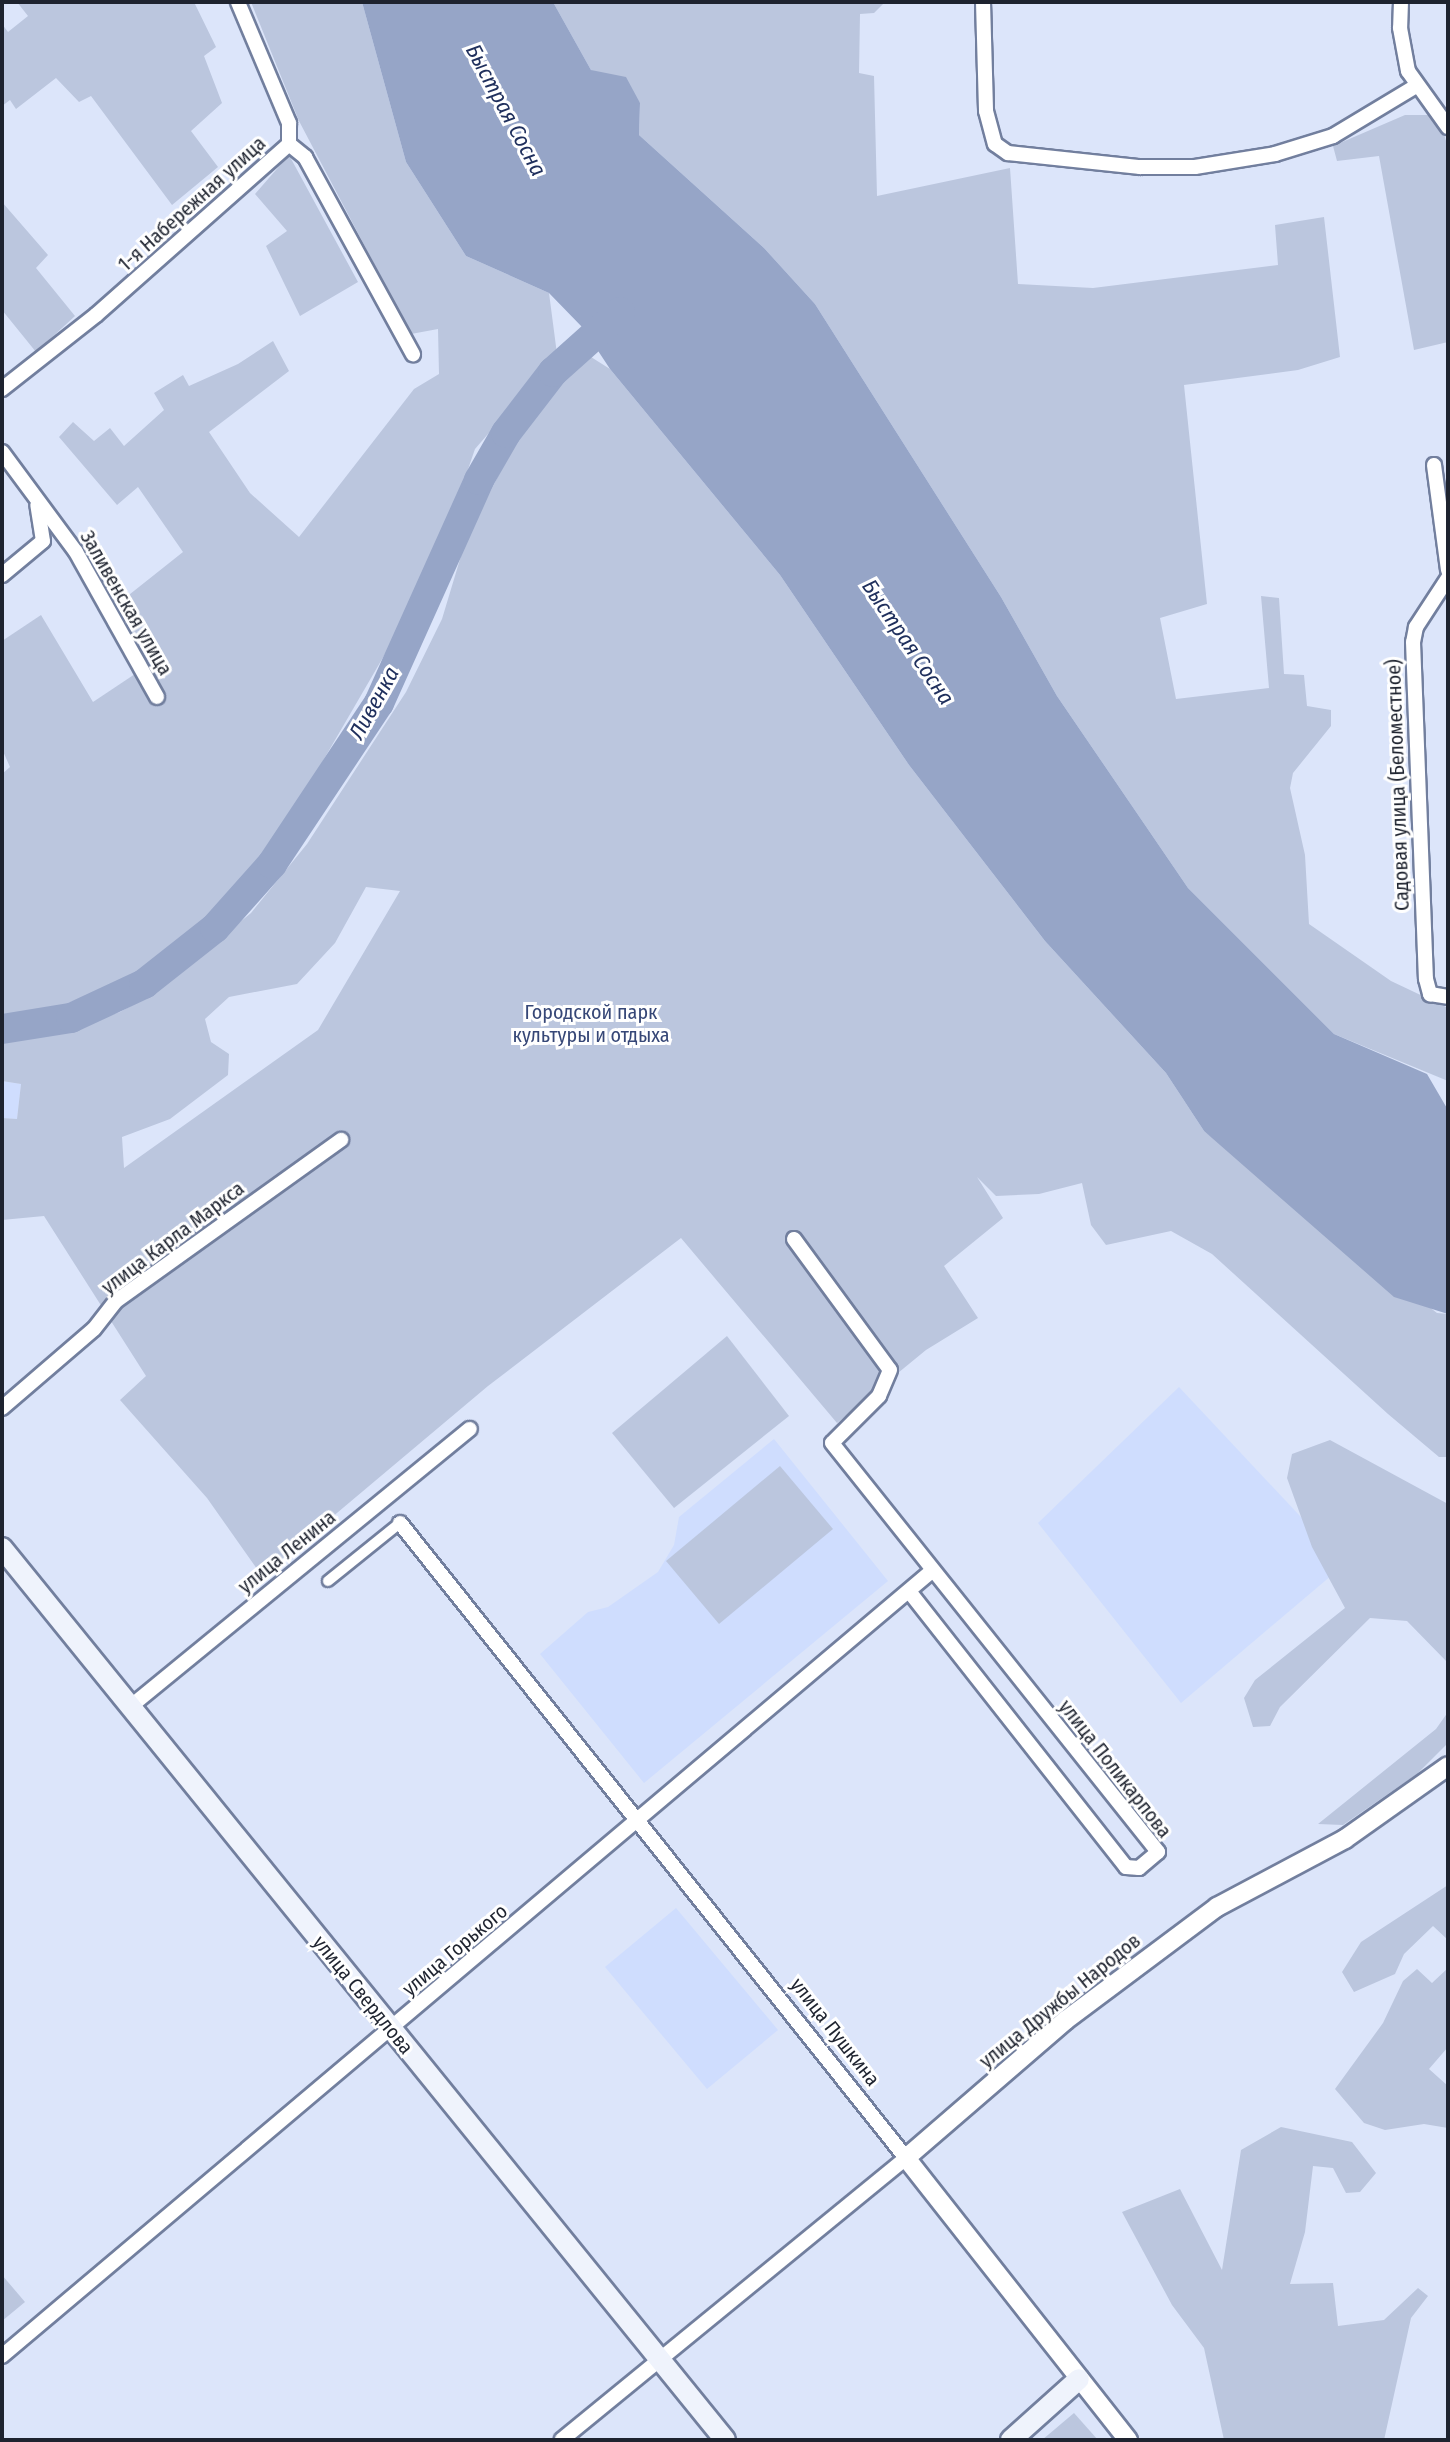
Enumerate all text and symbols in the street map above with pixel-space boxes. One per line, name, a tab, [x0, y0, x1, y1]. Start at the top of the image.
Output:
water label: Быстрая Сосна	[460, 40, 552, 180]
street label: 1-я Набережная улица	[113, 132, 271, 276]
street label: Заливенская улица	[75, 526, 177, 680]
water label: Быстрая Сосна	[856, 574, 960, 710]
street label: Садовая улица (Беломестное)	[1382, 659, 1414, 911]
water label: Ливенка	[343, 662, 405, 744]
park label: Городской парк культуры и отдыха	[513, 1001, 669, 1048]
street label: улица Карла Маркса	[97, 1177, 249, 1299]
street label: улица Ленина	[233, 1505, 341, 1599]
street label: улица Поликарпова	[1054, 1695, 1176, 1843]
street label: улица Горького	[398, 1899, 512, 2001]
street label: улица Дружбы Народов	[975, 1929, 1145, 2073]
street label: улица Свердлова	[308, 1931, 418, 2059]
street label: улица Пушкина	[785, 1973, 885, 2091]

